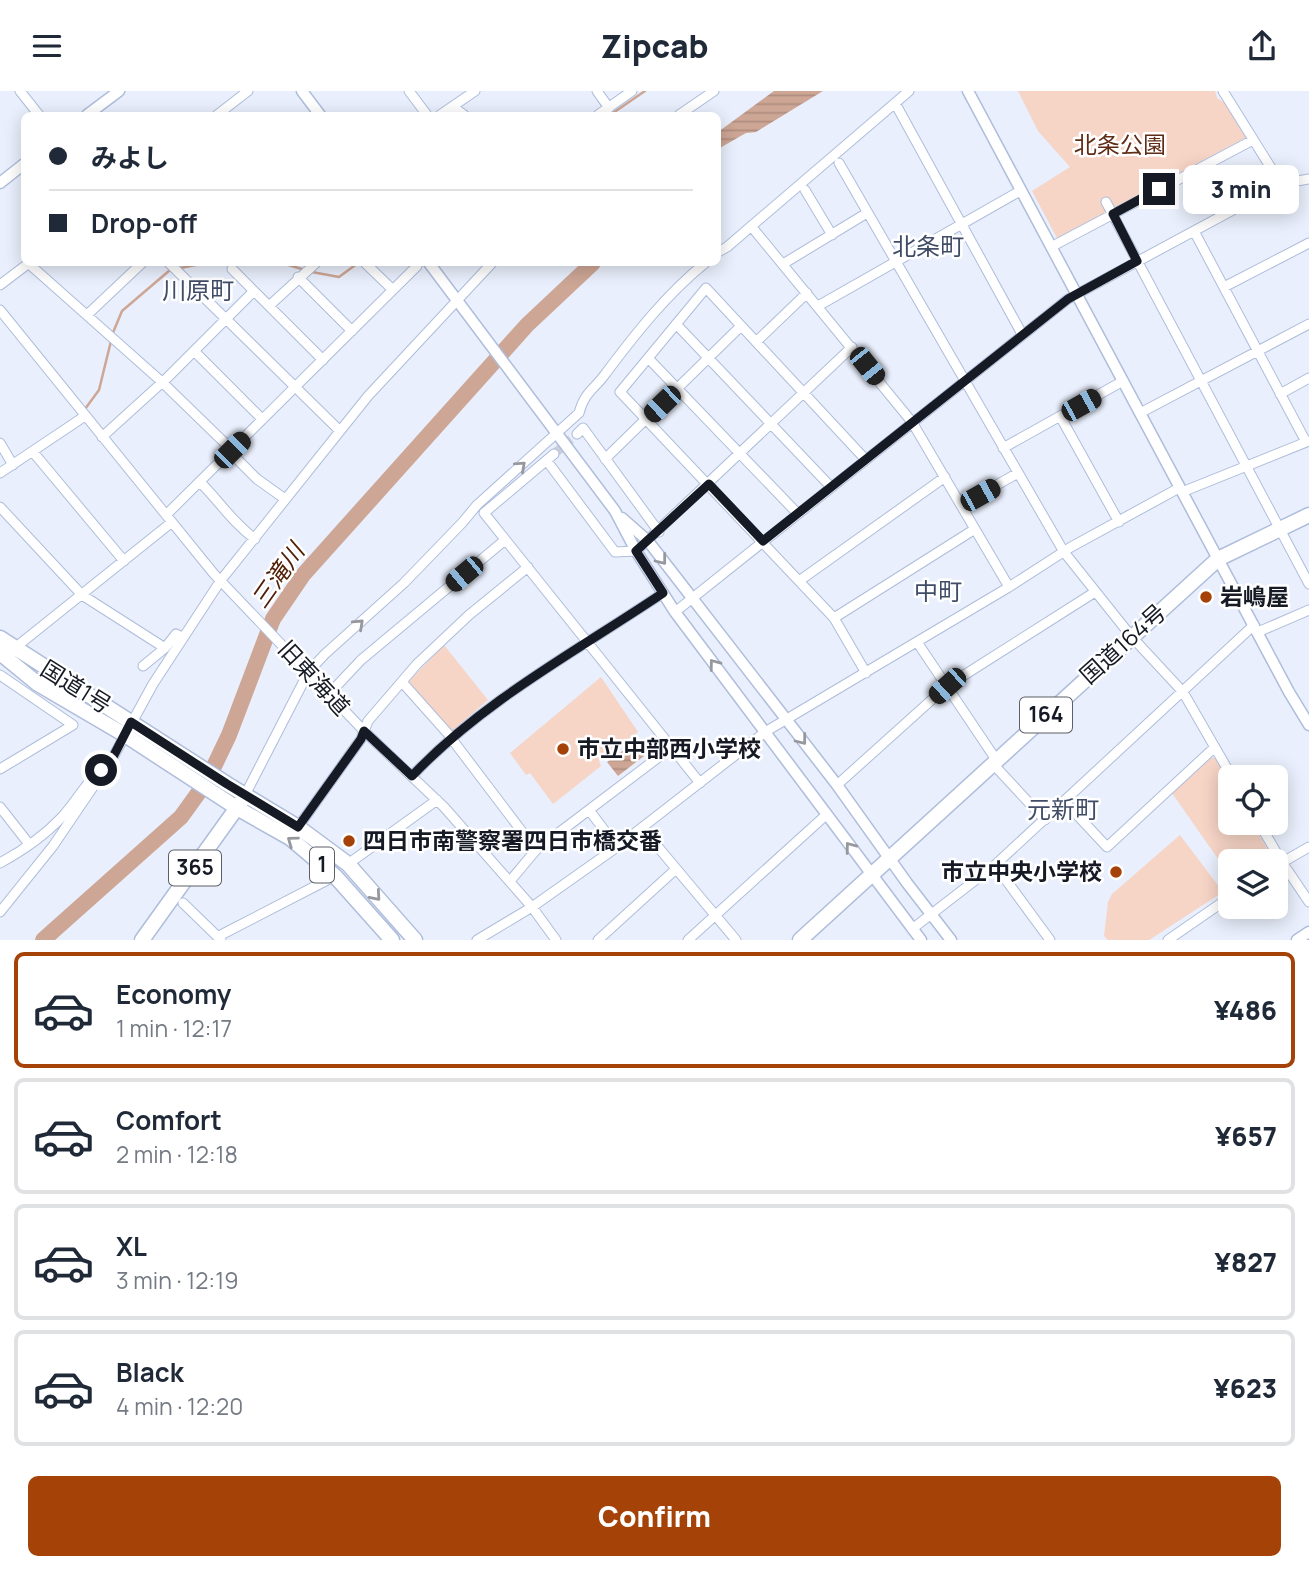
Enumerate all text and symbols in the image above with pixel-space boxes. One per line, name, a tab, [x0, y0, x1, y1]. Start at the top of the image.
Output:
text: Zipcab	[600, 24, 709, 68]
icon: menu	[28, 27, 66, 65]
icon: share	[1243, 27, 1281, 65]
park label: 北条公園	[1074, 128, 1166, 160]
text: みよし	[91, 139, 169, 175]
callout: 3 min	[1184, 165, 1299, 213]
route end	[1143, 173, 1175, 205]
text: 3 min	[1211, 173, 1271, 205]
text: Drop-off	[91, 205, 197, 241]
district label: 北条町	[892, 229, 964, 262]
district label: 川原町	[162, 273, 234, 306]
car	[846, 343, 889, 389]
car	[640, 382, 685, 426]
car	[1058, 386, 1105, 424]
car	[210, 428, 255, 472]
one-way arrow	[513, 461, 526, 474]
car	[957, 476, 1004, 514]
water label: 三滝川	[243, 534, 313, 614]
car	[442, 552, 487, 596]
one-way arrow	[654, 553, 667, 565]
district label: 中町	[914, 574, 962, 607]
place label: 岩嶋屋	[1220, 580, 1289, 612]
marker: 岩嶋屋	[1198, 589, 1214, 605]
street label: 国道164号	[1072, 596, 1172, 691]
one-way arrow	[351, 620, 364, 633]
street label: 旧東海道	[272, 633, 358, 722]
street label: 国道1号	[35, 652, 118, 720]
one-way arrow	[709, 659, 722, 672]
car	[925, 664, 970, 708]
road number: 164	[1020, 697, 1072, 733]
place label: 市立中部西小学校	[577, 732, 761, 764]
one-way arrow	[793, 732, 806, 745]
marker: 市立中部西小学校	[555, 741, 571, 757]
route start	[85, 754, 117, 786]
map controls	[1218, 765, 1288, 919]
button: locate	[1218, 765, 1288, 835]
district label: 元新町	[1027, 792, 1099, 825]
place label: 四日市南警察署四日市橋交番	[363, 824, 662, 856]
marker: 四日市南警察署四日市橋交番	[341, 833, 357, 849]
one-way arrow	[287, 836, 300, 849]
one-way arrow	[845, 842, 858, 854]
road number: 1	[310, 847, 334, 883]
button: layers	[1218, 849, 1288, 919]
road number: 365	[169, 851, 221, 885]
place label: 市立中央小学校	[941, 855, 1102, 887]
marker: 市立中央小学校	[1108, 864, 1124, 880]
one-way arrow	[368, 888, 380, 901]
text: Economy	[116, 976, 231, 1012]
icon: car	[32, 979, 95, 1042]
text: ¥486	[1214, 992, 1277, 1028]
text: 1 min · 12:17	[116, 1012, 232, 1044]
text: Comfort	[116, 1102, 222, 1138]
icon: car	[32, 1105, 95, 1168]
text: ¥657	[1215, 1118, 1277, 1154]
text: 2 min · 12:18	[116, 1138, 238, 1170]
text: XL	[116, 1228, 147, 1264]
icon: car	[32, 1231, 95, 1294]
text: ¥827	[1215, 1244, 1277, 1280]
text: 3 min · 12:19	[116, 1264, 238, 1296]
text: Black	[116, 1354, 184, 1390]
icon: car	[32, 1357, 95, 1420]
text: ¥623	[1213, 1370, 1277, 1406]
text: 4 min · 12:20	[116, 1390, 243, 1422]
button: Confirm	[28, 1476, 1281, 1556]

